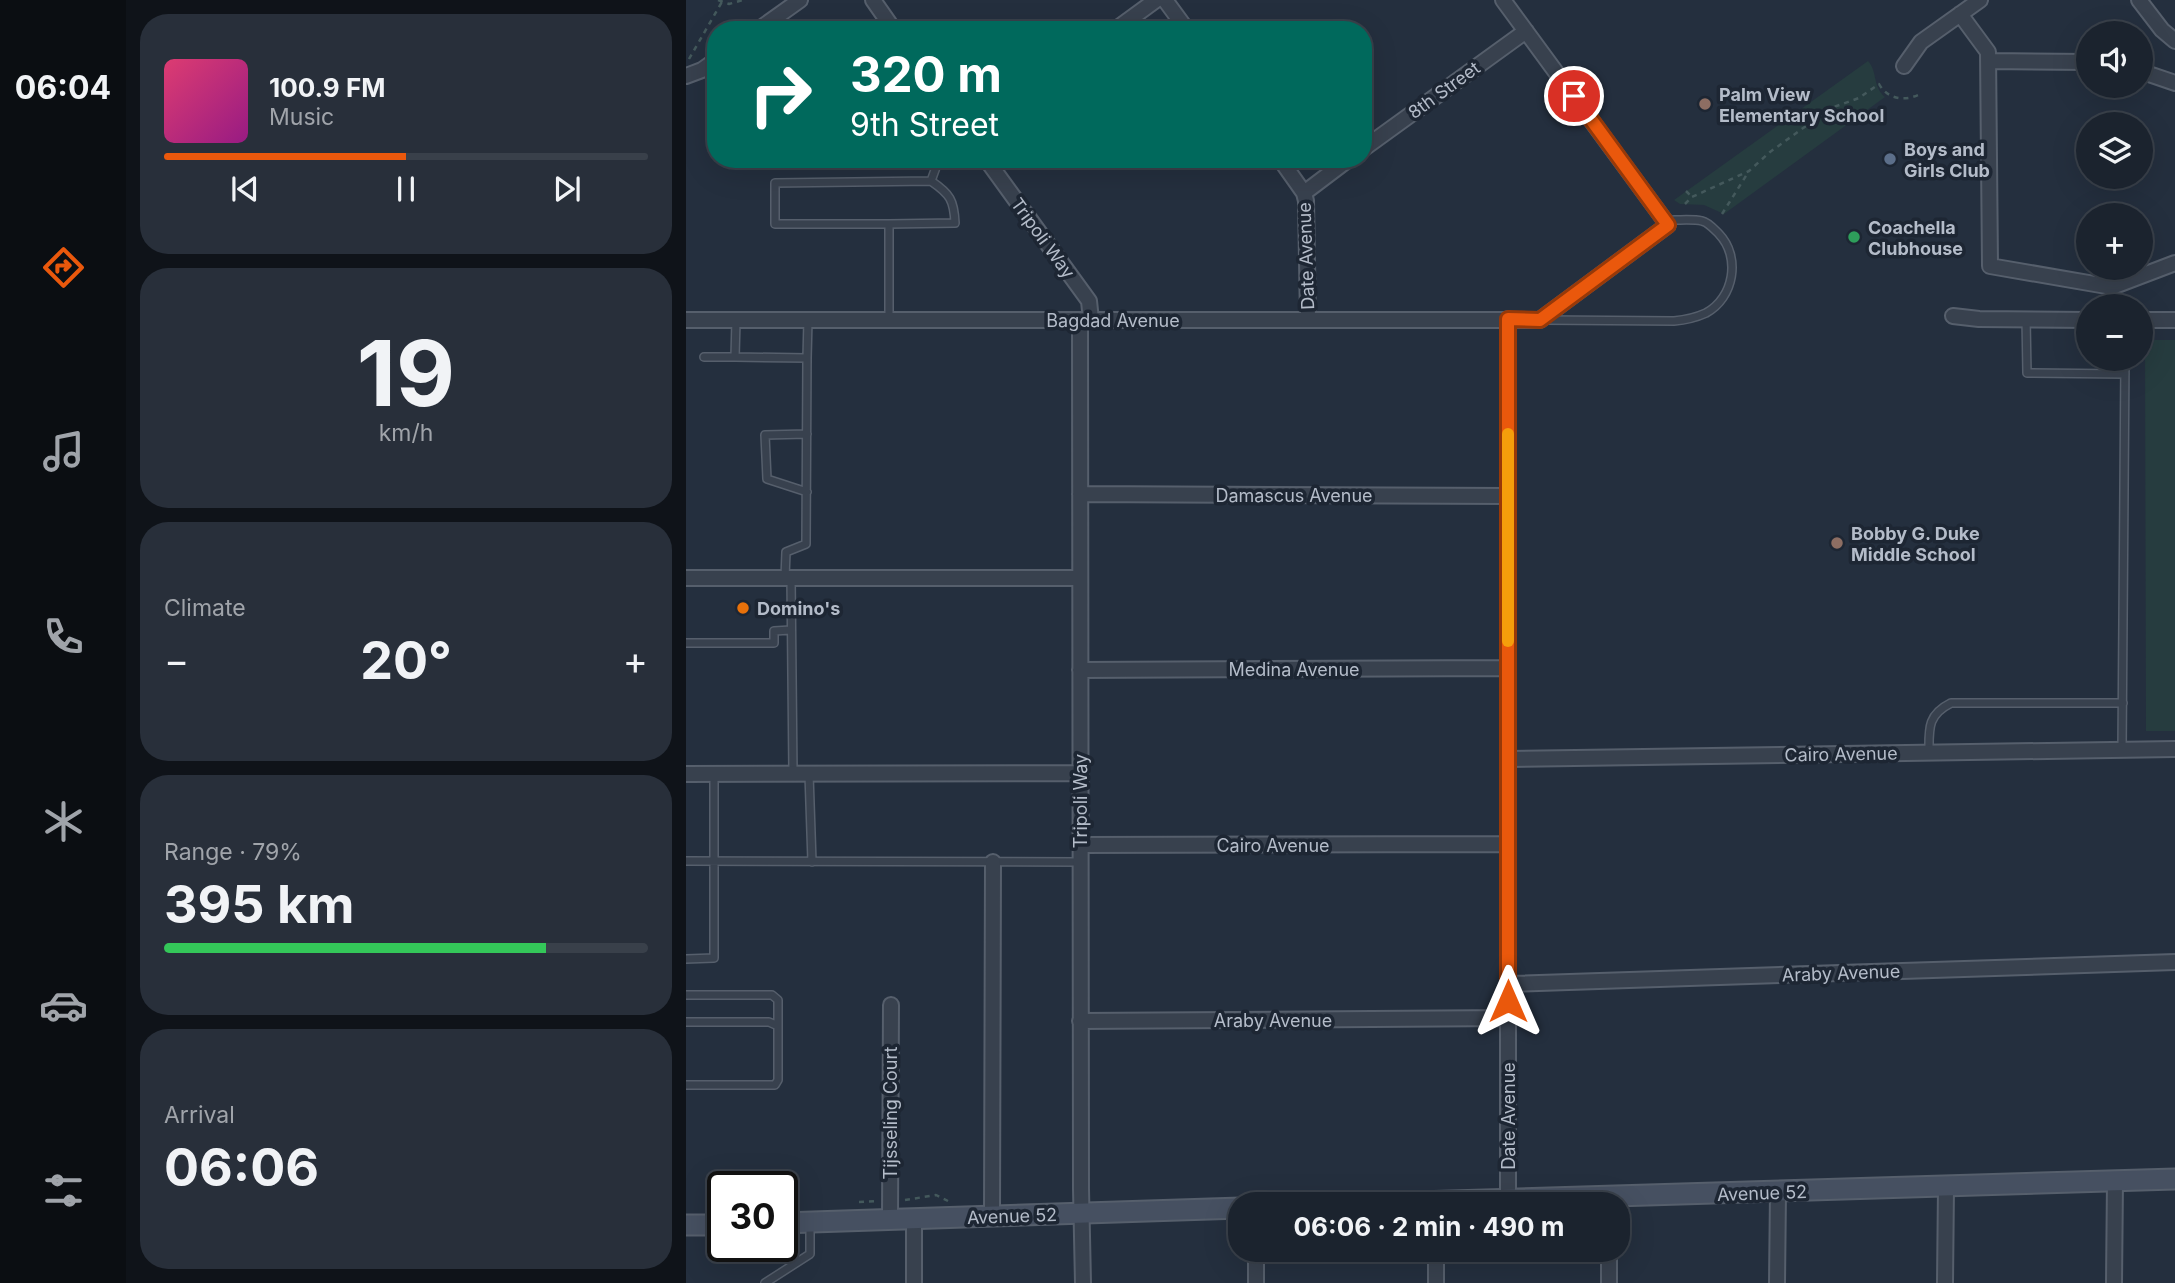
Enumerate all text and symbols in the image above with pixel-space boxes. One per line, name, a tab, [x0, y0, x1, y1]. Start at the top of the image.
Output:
map controls	[2076, 21, 2153, 371]
button: sound	[2076, 21, 2153, 98]
text: 320 m	[850, 45, 1002, 104]
icon: right	[735, 49, 826, 140]
street label: 8th Street	[1404, 57, 1484, 123]
pin	[1544, 66, 1604, 126]
text: 06:04	[15, 68, 111, 107]
text: 100.9 FM	[269, 72, 385, 103]
icon: arrive	[1555, 77, 1593, 115]
place label: Palm View Elementary School	[1719, 84, 1884, 126]
marker: Palm View Elementary School	[1697, 96, 1713, 112]
text: Music	[269, 103, 334, 131]
text: 9th Street	[850, 105, 999, 144]
button: layers	[2076, 112, 2153, 189]
place label: Boys and Girls Club	[1904, 139, 1990, 181]
marker: Boys and Girls Club	[1882, 151, 1898, 167]
icon: previous	[226, 170, 264, 208]
icon: pause	[387, 170, 425, 208]
icon: next	[548, 170, 586, 208]
street label: Tripoli Way	[1007, 194, 1079, 282]
street label: Date Avenue	[1294, 202, 1318, 310]
button: +	[2076, 203, 2153, 280]
place label: Coachella Clubhouse	[1868, 217, 1963, 259]
marker: Coachella Clubhouse	[1846, 229, 1862, 245]
icon: directions	[39, 243, 88, 292]
button: −	[2076, 294, 2153, 371]
street label: Bagdad Avenue	[1046, 310, 1180, 331]
text: 19	[357, 318, 455, 428]
text: km/h	[379, 419, 433, 447]
icon: music	[39, 427, 88, 476]
street label: Damascus Avenue	[1215, 485, 1373, 506]
place label: Bobby G. Duke Middle School	[1851, 523, 1980, 565]
marker: Bobby G. Duke Middle School	[1829, 535, 1845, 551]
text: Climate	[164, 594, 246, 622]
place label: Domino's	[757, 598, 840, 619]
marker: Domino's	[735, 600, 751, 616]
icon: phone	[39, 612, 88, 661]
text: 20°	[360, 629, 452, 692]
text: −	[164, 637, 189, 683]
text: +	[623, 637, 648, 683]
street label: Medina Avenue	[1228, 659, 1360, 680]
street label: Cairo Avenue	[1784, 743, 1898, 765]
street label: Tripoli Way	[1070, 754, 1091, 848]
icon: climate	[39, 797, 88, 846]
street label: Cairo Avenue	[1216, 835, 1330, 856]
text: Range · 79%	[164, 838, 302, 866]
text: 395 km	[164, 873, 355, 936]
street label: Araby Avenue	[1781, 960, 1901, 986]
position arrow	[1471, 964, 1545, 1038]
icon: car	[39, 981, 88, 1030]
street label: Araby Avenue	[1214, 1010, 1332, 1031]
street label: Tijsseling Court	[880, 1046, 901, 1179]
street label: Date Avenue	[1498, 1062, 1519, 1170]
text: Arrival	[164, 1101, 235, 1129]
text: 06:06	[164, 1136, 319, 1199]
icon: filters	[39, 1166, 88, 1215]
speed limit sign: 30	[707, 1171, 798, 1262]
street label: Avenue 52	[1717, 1181, 1807, 1205]
street label: Avenue 52	[967, 1204, 1057, 1228]
text: 06:06 · 2 min · 490 m	[1294, 1211, 1564, 1242]

